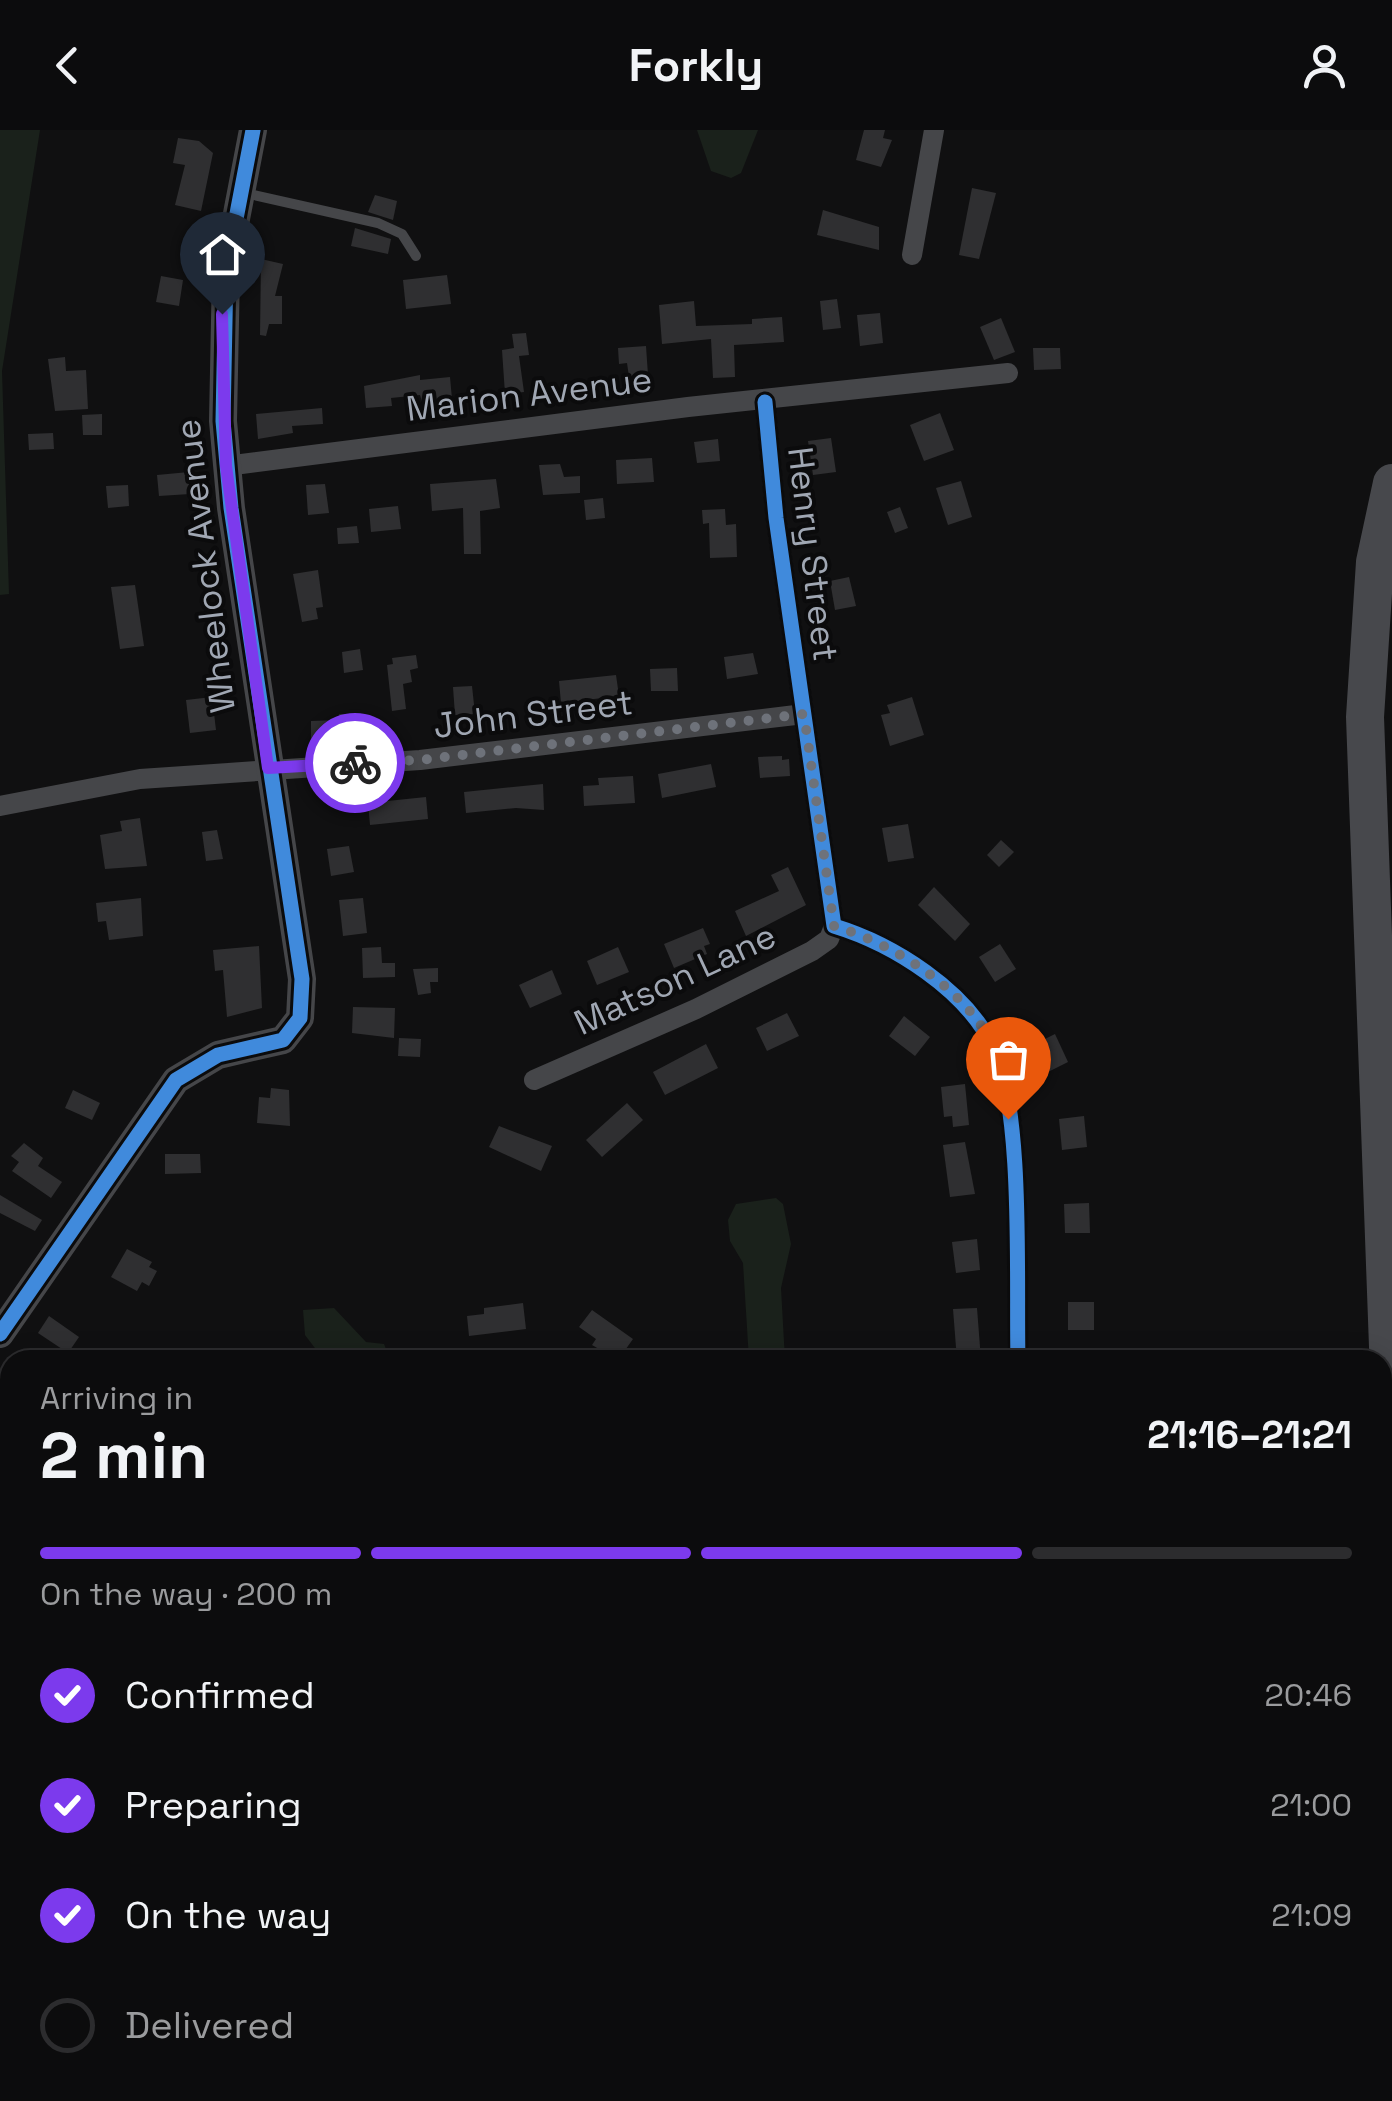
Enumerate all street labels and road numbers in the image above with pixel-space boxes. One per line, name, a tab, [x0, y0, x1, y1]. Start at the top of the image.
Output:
street label: Marion Avenue	[404, 357, 654, 431]
street label: Wheelock Avenue	[165, 417, 245, 715]
street label: Henry Street	[778, 444, 848, 664]
street label: John Street	[431, 680, 635, 748]
street label: Matson Lane	[567, 913, 783, 1045]

